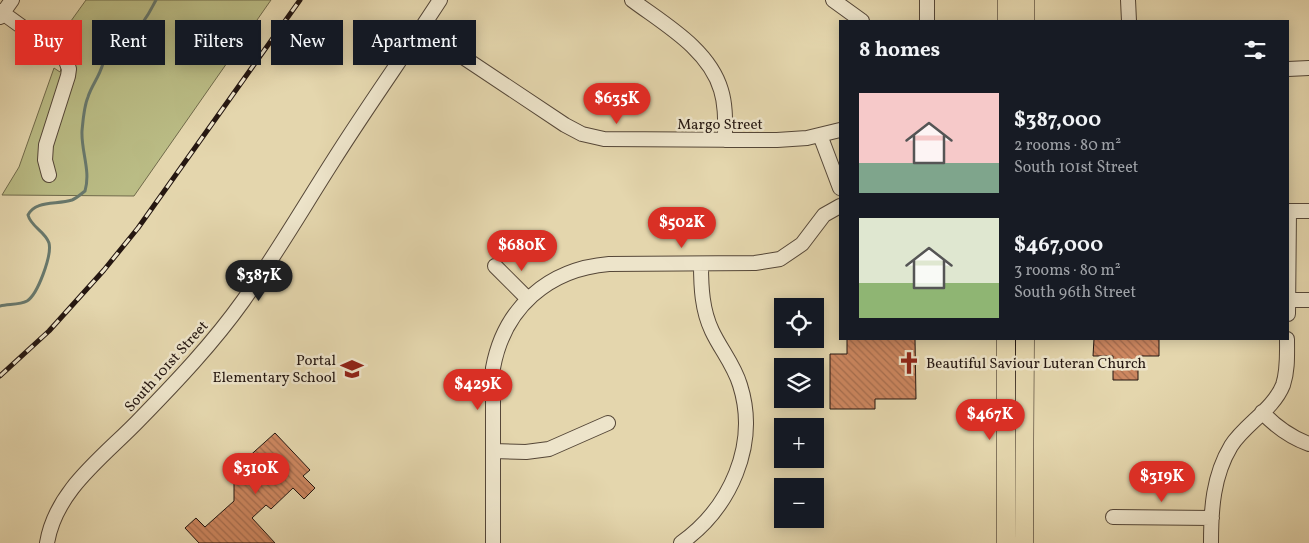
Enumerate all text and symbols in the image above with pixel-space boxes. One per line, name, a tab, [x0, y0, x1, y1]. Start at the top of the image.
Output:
chip: Buy	[15, 20, 82, 65]
chip: Rent	[92, 20, 165, 65]
chip: Filters	[175, 20, 261, 65]
chip: New	[271, 20, 343, 65]
chip: Apartment	[353, 20, 476, 65]
text: 8 homes	[859, 36, 940, 65]
icon: filters	[1241, 36, 1269, 64]
pin: $635K	[582, 82, 652, 125]
text: $635K	[594, 88, 640, 110]
text: $387,000	[1014, 106, 1101, 135]
icon: home	[899, 113, 959, 173]
street label: Margo Street	[677, 115, 763, 136]
text: 2 rooms · 80 m²	[1014, 135, 1121, 157]
text: South 101st Street	[1014, 157, 1138, 179]
pin: $502K	[647, 206, 717, 249]
text: $502K	[659, 212, 705, 234]
pin: $680K	[487, 230, 557, 272]
text: $467,000	[1014, 231, 1103, 260]
text: $680K	[498, 235, 546, 257]
icon: home	[899, 238, 959, 298]
pin: $387K	[224, 260, 294, 302]
text: 3 rooms · 80 m²	[1014, 260, 1121, 282]
text: $387K	[236, 265, 282, 287]
text: South 96th Street	[1014, 282, 1136, 304]
map controls	[774, 298, 824, 528]
button: locate	[774, 298, 824, 348]
street label: South 101st Street	[120, 317, 214, 417]
church icon: Beautiful Saviour Luteran Church	[896, 350, 922, 376]
place label: Portal Elementary School	[213, 351, 336, 389]
place label: Beautiful Saviour Luteran Church	[926, 354, 1146, 375]
school or university icon: Portal Elementary School	[339, 356, 365, 382]
button: layers	[774, 358, 824, 408]
pin: $429K	[443, 368, 513, 411]
text: $429K	[454, 374, 502, 396]
pin: $467K	[955, 398, 1025, 441]
text: $467K	[967, 404, 1013, 426]
button: +	[774, 418, 824, 468]
pin: $310K	[221, 452, 291, 495]
text: $310K	[234, 458, 278, 480]
pin: $319K	[1127, 460, 1197, 503]
text: $319K	[1140, 466, 1184, 488]
button: −	[774, 478, 824, 528]

